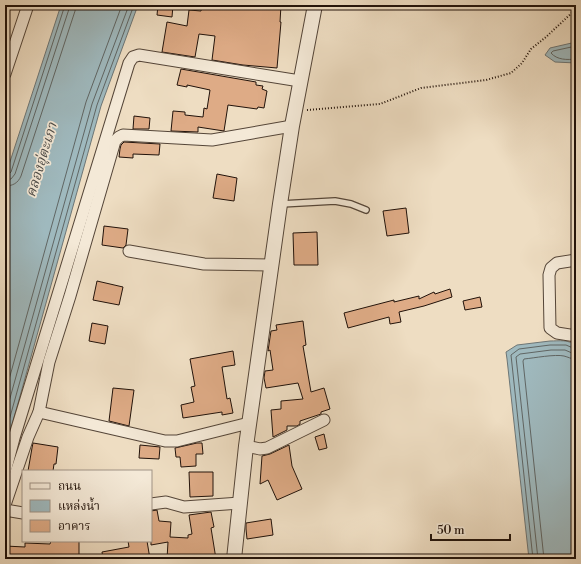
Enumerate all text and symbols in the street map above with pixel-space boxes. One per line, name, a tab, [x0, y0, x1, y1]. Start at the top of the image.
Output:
water label: คลองอุ่ตะเภา	[22, 120, 62, 199]
legend	[22, 470, 152, 542]
text: ถนน	[58, 479, 81, 494]
text: แหล่งน้ำ	[58, 497, 100, 514]
scale bar	[431, 516, 510, 542]
text: อาคาร	[58, 519, 90, 534]
text: 50 m	[437, 523, 465, 538]

